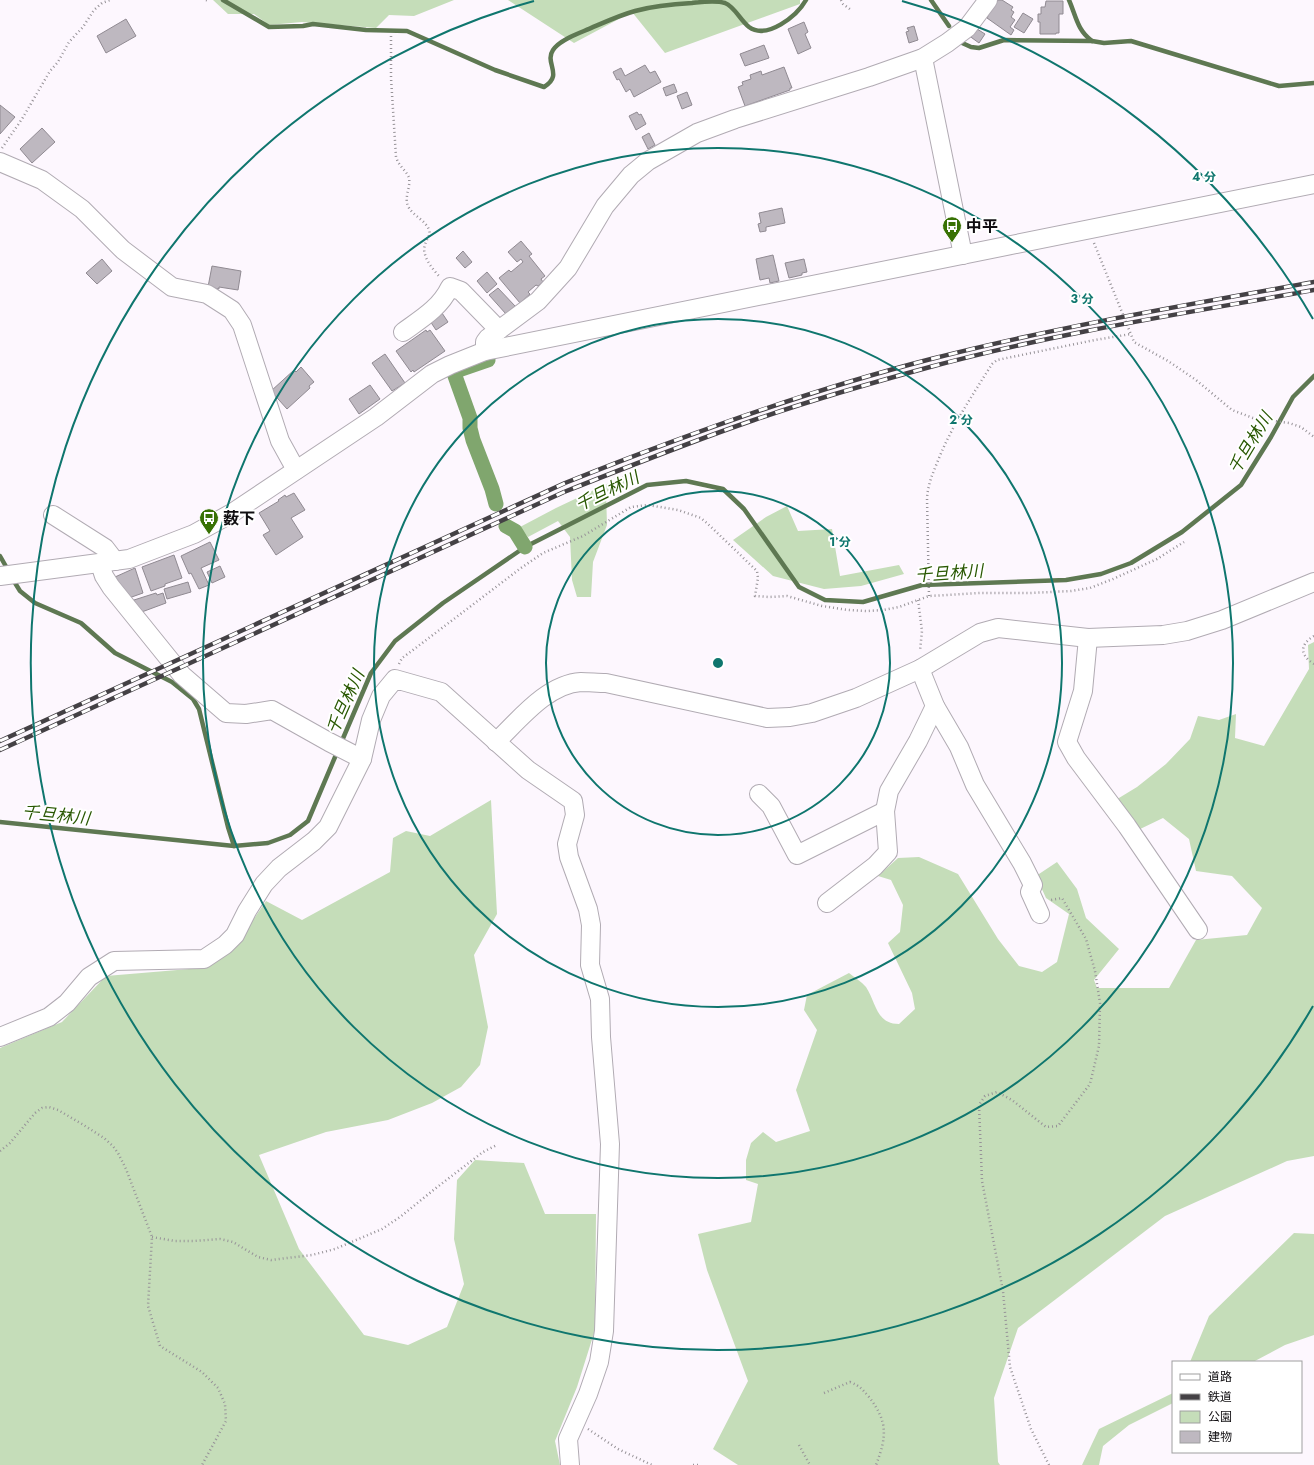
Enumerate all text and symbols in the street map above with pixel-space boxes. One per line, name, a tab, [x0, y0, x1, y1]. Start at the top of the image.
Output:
text: 4 分	[1192, 168, 1216, 186]
bus stop icon: 中平	[941, 215, 963, 243]
place label: 中平	[966, 215, 998, 238]
text: 3 分	[1070, 290, 1094, 308]
water label: 千旦林川	[1222, 406, 1279, 478]
text: 2 分	[949, 411, 973, 429]
water label: 千旦林川	[571, 464, 645, 517]
bus stop icon: 薮下	[198, 507, 220, 535]
place label: 薮下	[223, 507, 255, 530]
text: 1 分	[829, 533, 851, 551]
water label: 千旦林川	[914, 559, 986, 587]
centre of rings	[711, 656, 725, 670]
water label: 千旦林川	[320, 664, 371, 738]
water label: 千旦林川	[21, 800, 93, 831]
legend	[1172, 1361, 1302, 1453]
text: 道路	[1208, 1368, 1232, 1386]
text: 鉄道	[1208, 1388, 1232, 1406]
text: 公園	[1208, 1408, 1232, 1426]
text: 建物	[1208, 1428, 1232, 1446]

